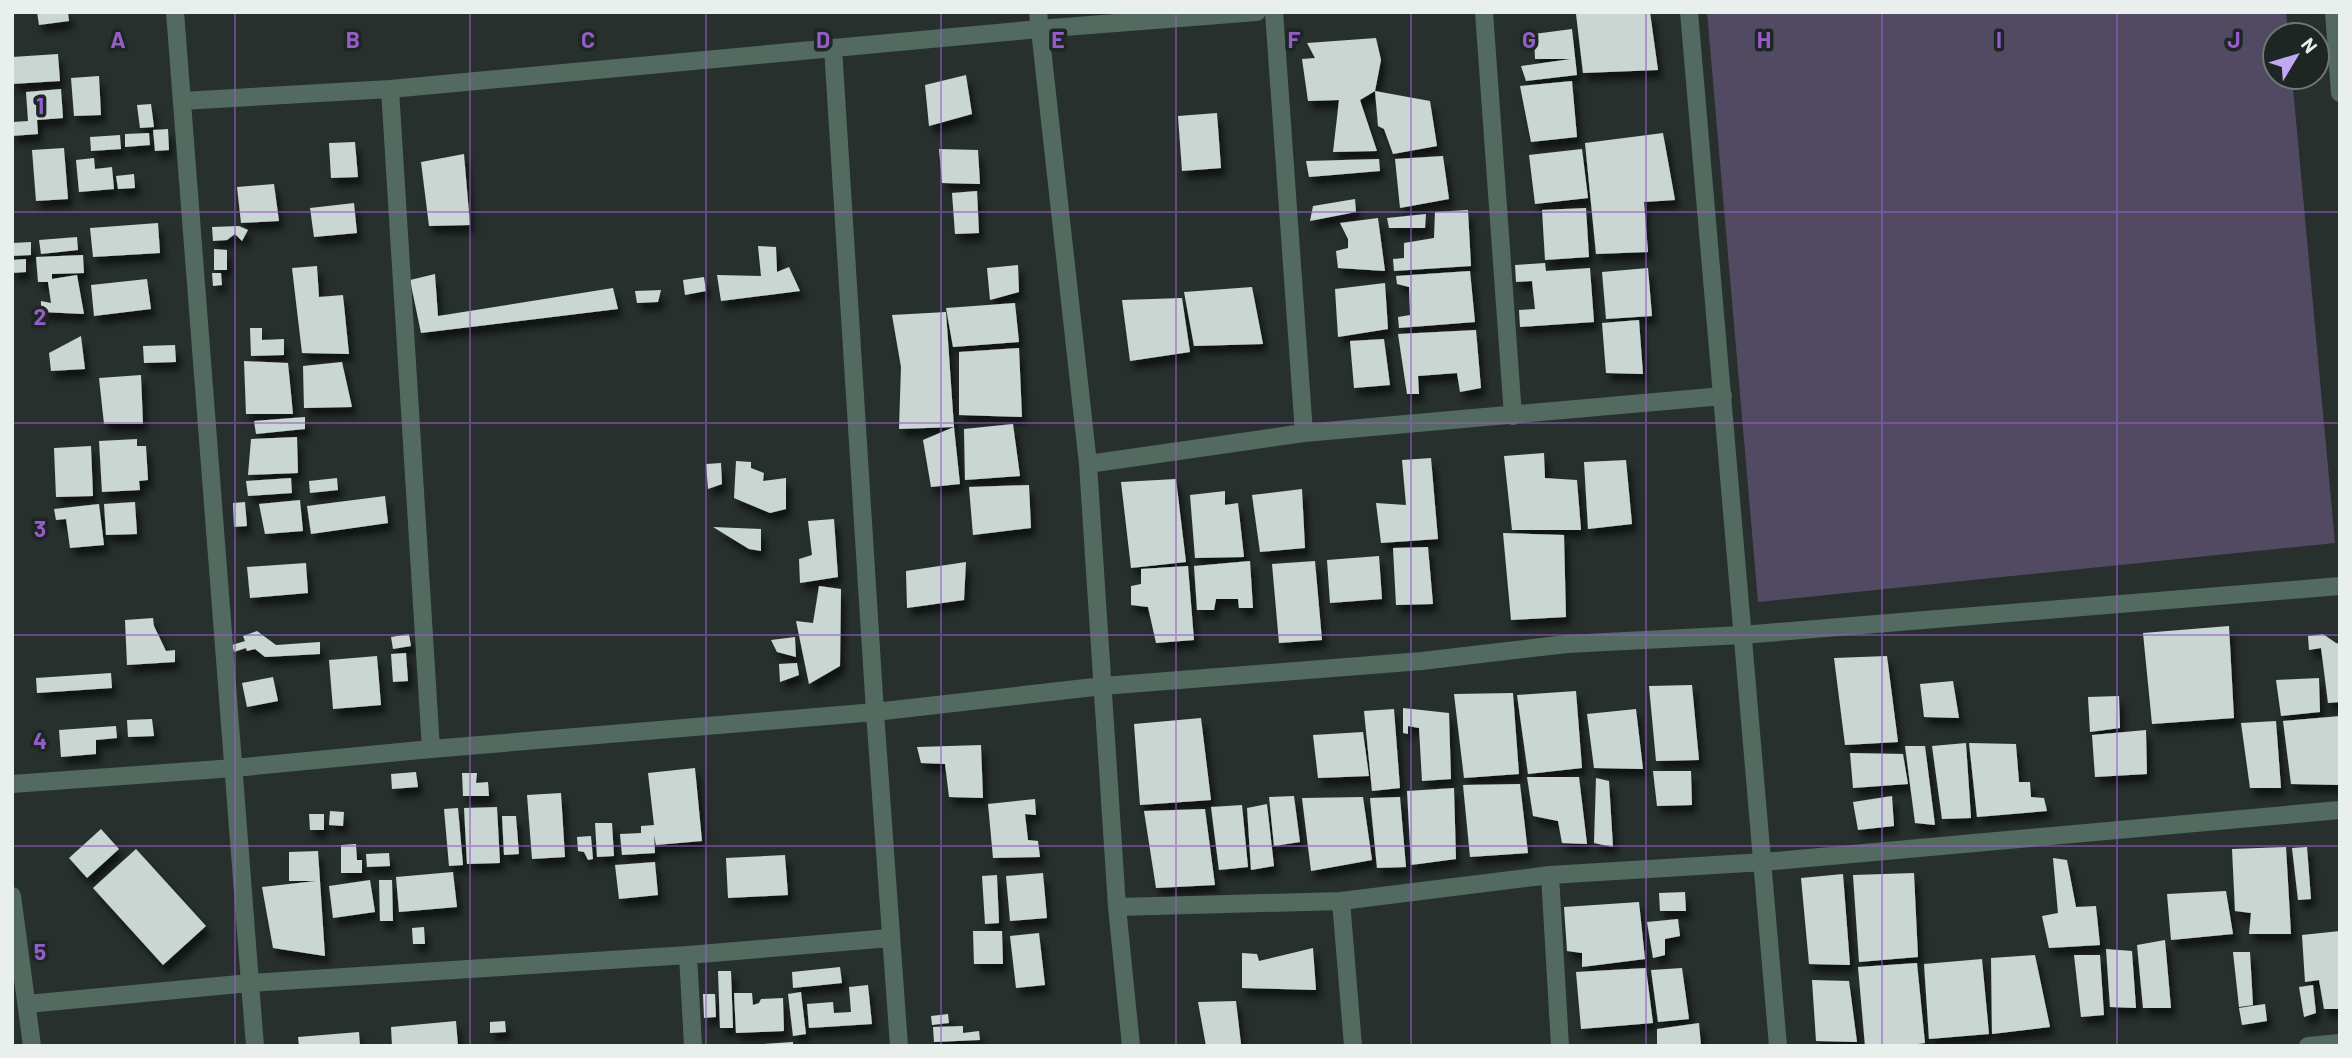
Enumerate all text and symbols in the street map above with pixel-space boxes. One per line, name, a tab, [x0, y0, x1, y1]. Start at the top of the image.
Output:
north arrow	[2261, 21, 2331, 91]
text: A	[110, 25, 126, 53]
text: B	[346, 25, 360, 53]
text: C	[581, 25, 595, 53]
text: D	[816, 25, 830, 53]
text: E	[1051, 25, 1065, 53]
text: F	[1288, 25, 1301, 53]
text: G	[1522, 25, 1536, 53]
text: H	[1757, 25, 1771, 53]
text: I	[1996, 25, 2002, 53]
text: J	[2227, 25, 2241, 53]
text: N	[2297, 33, 2323, 57]
text: 1	[36, 91, 44, 119]
text: 2	[34, 302, 46, 330]
text: 3	[34, 514, 46, 542]
text: 4	[33, 726, 47, 754]
text: 5	[34, 937, 46, 965]

